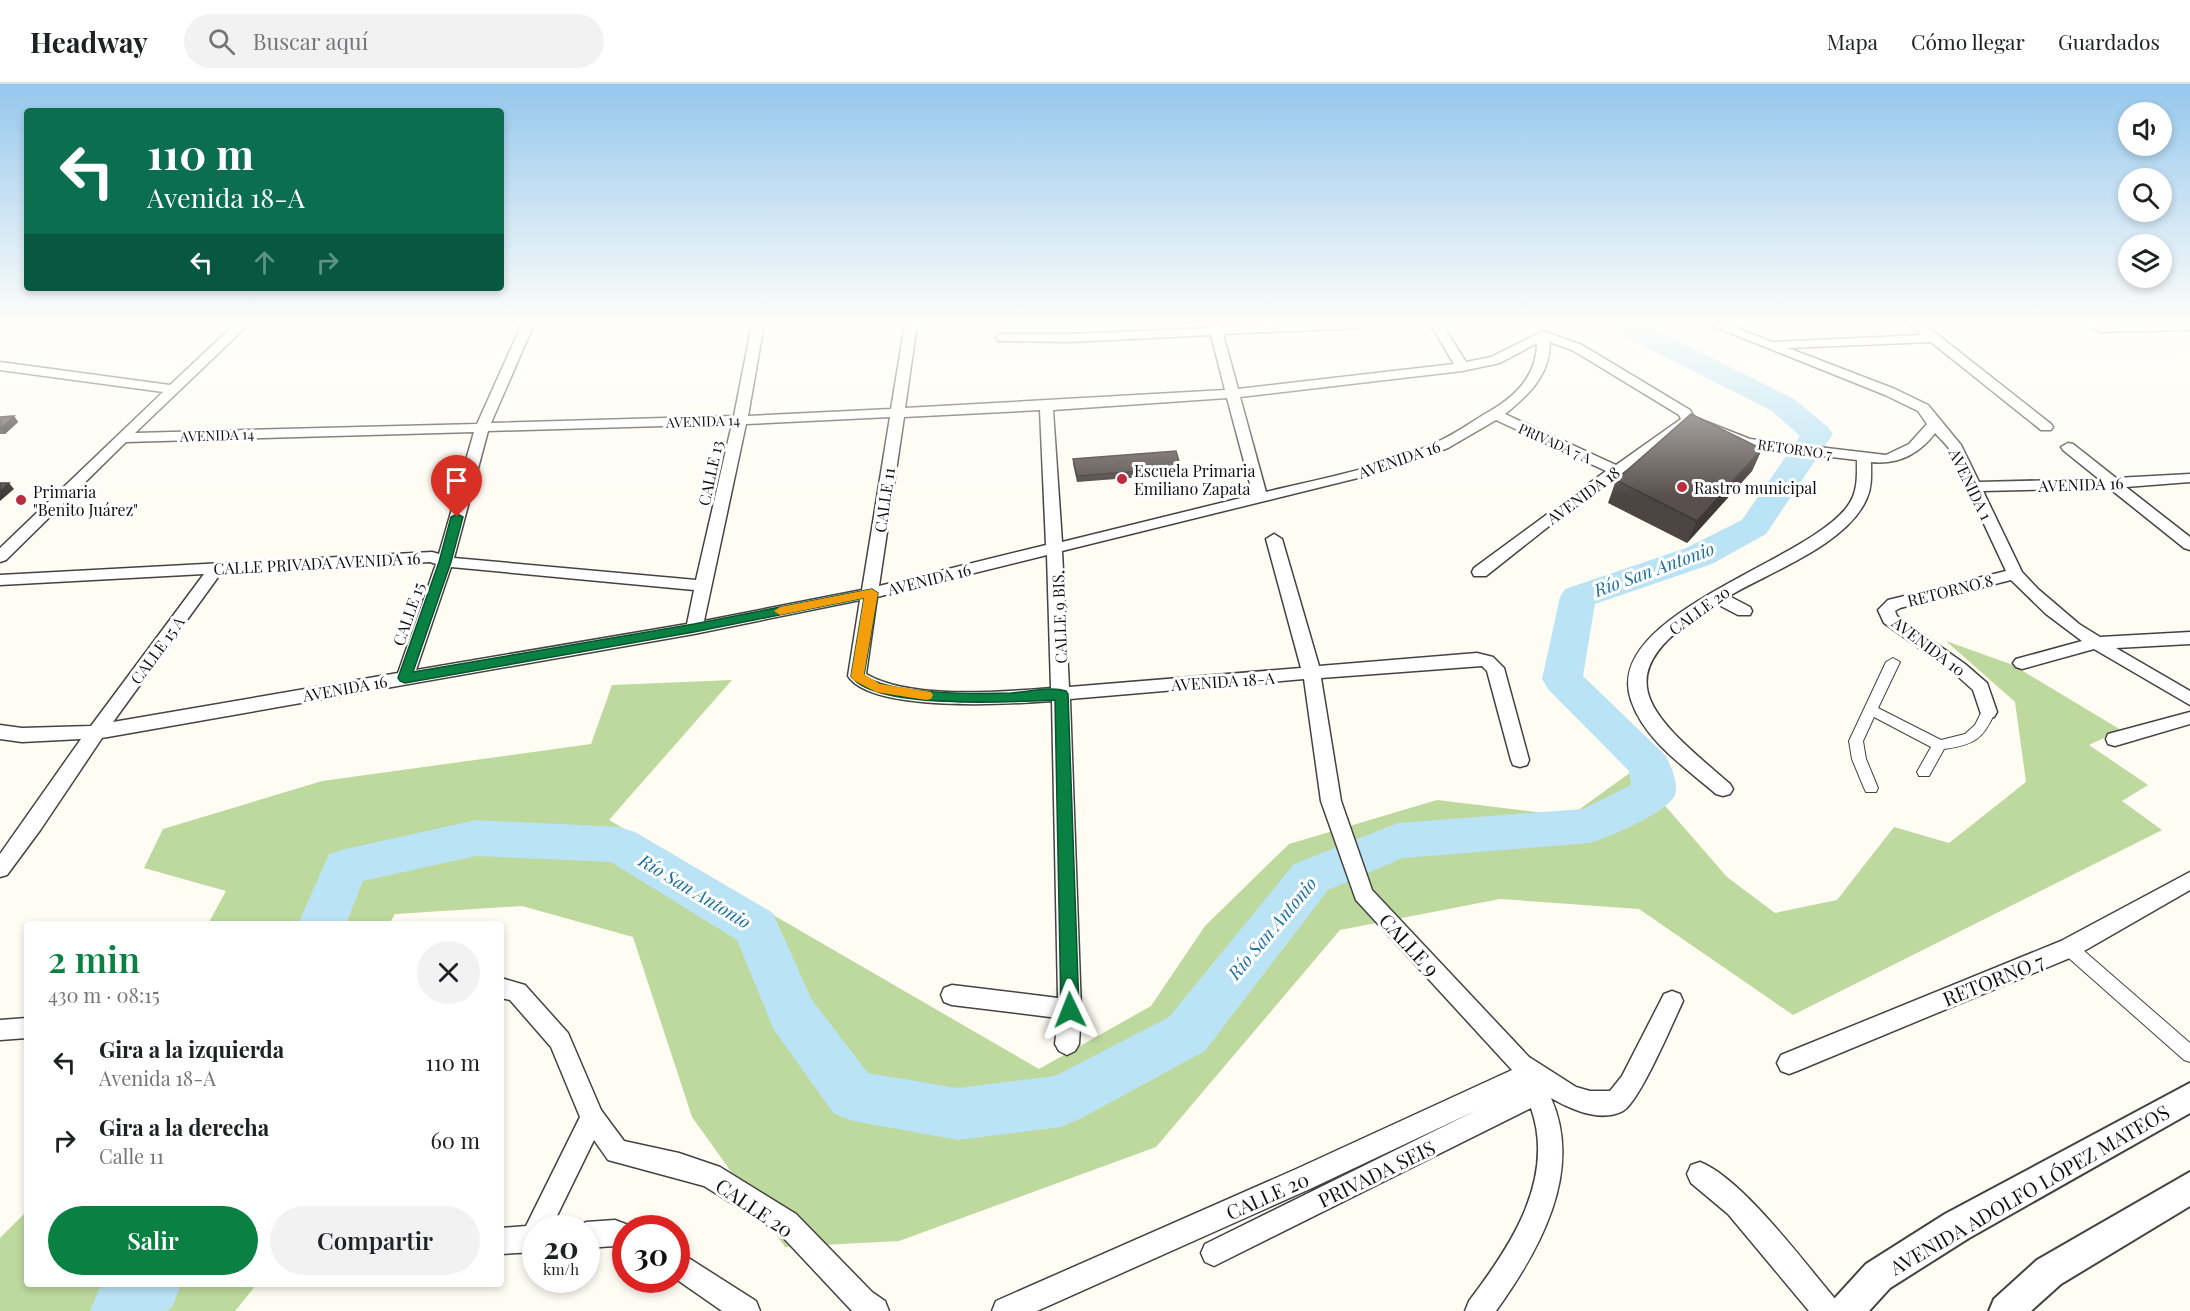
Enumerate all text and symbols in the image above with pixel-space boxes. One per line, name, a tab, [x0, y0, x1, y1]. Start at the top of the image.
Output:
search box	[184, 14, 604, 68]
text: Headway	[30, 23, 148, 60]
icon: search	[205, 25, 238, 58]
text: Buscar aquí	[253, 26, 368, 56]
text: Mapa	[1827, 27, 1878, 55]
text: Cómo llegar	[1911, 27, 2025, 55]
text: Guardados	[2058, 27, 2160, 55]
map controls	[2118, 102, 2172, 288]
button: sound	[2118, 102, 2172, 156]
text: 110 m	[147, 125, 254, 181]
icon: left	[48, 132, 126, 210]
button: search	[2118, 168, 2172, 222]
text: Avenida 18-A	[147, 179, 305, 215]
button: layers	[2118, 234, 2172, 288]
icon: left	[185, 246, 218, 279]
icon: ahead	[248, 246, 281, 279]
icon: right	[311, 246, 344, 279]
street label: AVENIDA 14	[665, 410, 741, 432]
street label: PRIVADA 7 A	[1516, 418, 1595, 468]
street label: AVENIDA 14	[179, 424, 255, 446]
street label: RETORNO 7	[1757, 434, 1834, 464]
street label: AVENIDA 16	[1354, 435, 1443, 483]
street label: CALLE 13	[693, 438, 727, 508]
street label: AVENIDA 1	[1944, 444, 1997, 523]
pin	[431, 455, 482, 517]
place label: Escuela Primaria Emiliano Zapata	[1134, 460, 1256, 499]
street label: AVENIDA 18	[1541, 461, 1624, 529]
icon: arrive	[440, 464, 473, 497]
street label: CALLE 11	[869, 466, 899, 534]
marker: Escuela Primaria Emiliano Zapata	[1115, 472, 1129, 486]
street label: AVENIDA 16	[2037, 472, 2124, 496]
place label: Rastro municipal	[1694, 477, 1817, 498]
marker: Rastro municipal	[1675, 480, 1689, 494]
place label: Primaria "Benito Juárez"	[33, 481, 138, 520]
marker: Primaria "Benito Juárez"	[14, 493, 28, 507]
water label: Río San Antonio	[1590, 536, 1718, 602]
street label: CALLE PRIVADA AVENIDA 16	[213, 547, 421, 579]
street label: AVENIDA 16	[884, 558, 973, 600]
street label: RETORNO 8	[1905, 569, 1995, 611]
street label: CALLE 9 BIS.	[1047, 570, 1071, 664]
street label: CALLE 15	[387, 580, 429, 648]
street label: CALLE 20	[1664, 581, 1734, 639]
street label: CALLE 15 A	[125, 611, 189, 688]
street label: AVENIDA 10	[1887, 611, 1970, 680]
street label: AVENIDA 18-A	[1170, 667, 1276, 695]
street label: AVENIDA 16	[300, 670, 389, 706]
water label: Río San Antonio	[634, 848, 756, 934]
water label: Río San Antonio	[1222, 872, 1322, 985]
street label: CALLE 9	[1374, 907, 1446, 981]
text: 2 min	[48, 934, 140, 982]
button: close	[417, 941, 480, 1004]
street label: RETORNO 7	[1938, 946, 2048, 1012]
position arrow	[1038, 978, 1102, 1042]
text: 430 m · 08:15	[48, 981, 160, 1008]
text: Gira a la izquierda	[99, 1034, 284, 1064]
icon: left	[48, 1046, 81, 1079]
text: 110 m	[426, 1047, 480, 1077]
text: Avenida 18-A	[99, 1064, 216, 1091]
street label: AVENIDA ADOLFO LÓPEZ MATEOS	[1883, 1098, 2174, 1281]
text: Gira a la derecha	[99, 1112, 269, 1142]
icon: right	[48, 1124, 81, 1157]
text: 60 m	[430, 1125, 480, 1155]
street label: PRIVADA SEIS	[1313, 1133, 1439, 1213]
text: Calle 11	[99, 1142, 164, 1169]
street label: CALLE 20	[1221, 1165, 1313, 1225]
street label: CALLE 20	[711, 1171, 799, 1243]
button: Salir	[48, 1206, 258, 1275]
button: Compartir	[270, 1206, 480, 1275]
speed limit sign: 30	[612, 1215, 690, 1293]
text: 20	[543, 1227, 579, 1267]
text: km/h	[543, 1259, 579, 1279]

